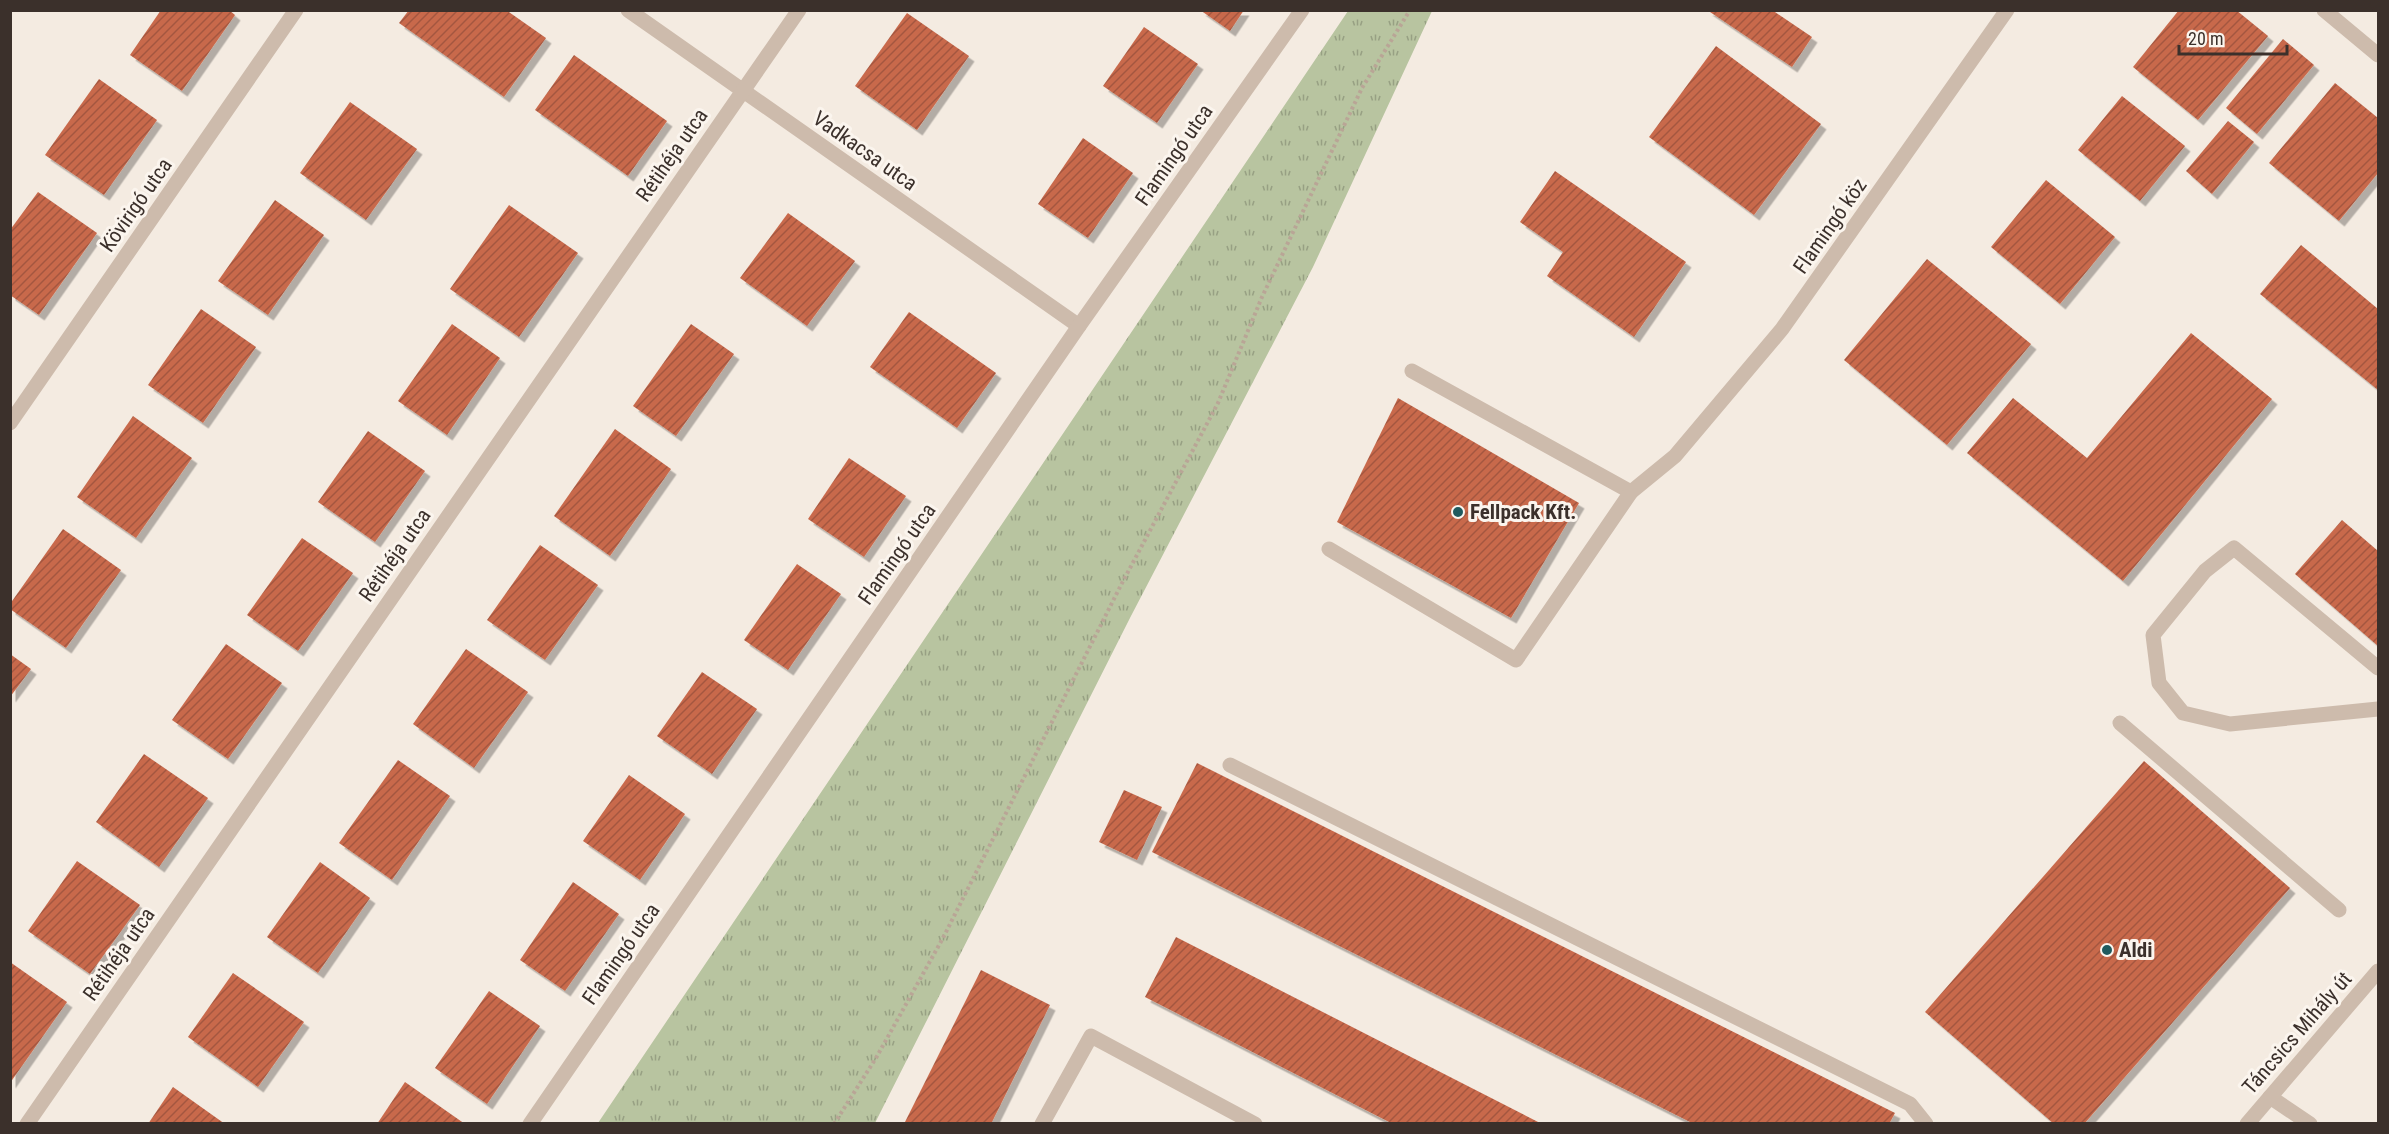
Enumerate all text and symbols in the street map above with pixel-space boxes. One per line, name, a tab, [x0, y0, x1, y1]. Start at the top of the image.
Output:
scale bar	[2179, 18, 2287, 56]
text: 20 m	[2188, 28, 2223, 49]
street label: Flamingó utca	[1130, 100, 1218, 210]
street label: Rétihéja utca	[631, 104, 713, 206]
street label: Vadkacsa utca	[808, 106, 922, 196]
street label: Kövirigó utca	[95, 154, 177, 256]
street label: Flamingó köz	[1788, 174, 1872, 278]
street label: Flamingó utca	[853, 499, 941, 609]
place label: Fellpack Kft.	[1470, 500, 1576, 524]
street label: Rétihéja utca	[354, 504, 436, 606]
marker: Fellpack Kft.	[1451, 505, 1465, 519]
street label: Flamingó utca	[577, 899, 665, 1009]
street label: Rétihéja utca	[78, 903, 160, 1005]
place label: Aldi	[2119, 938, 2153, 962]
marker: Aldi	[2100, 943, 2114, 957]
street label: Táncsics Mihály út	[2237, 967, 2357, 1099]

